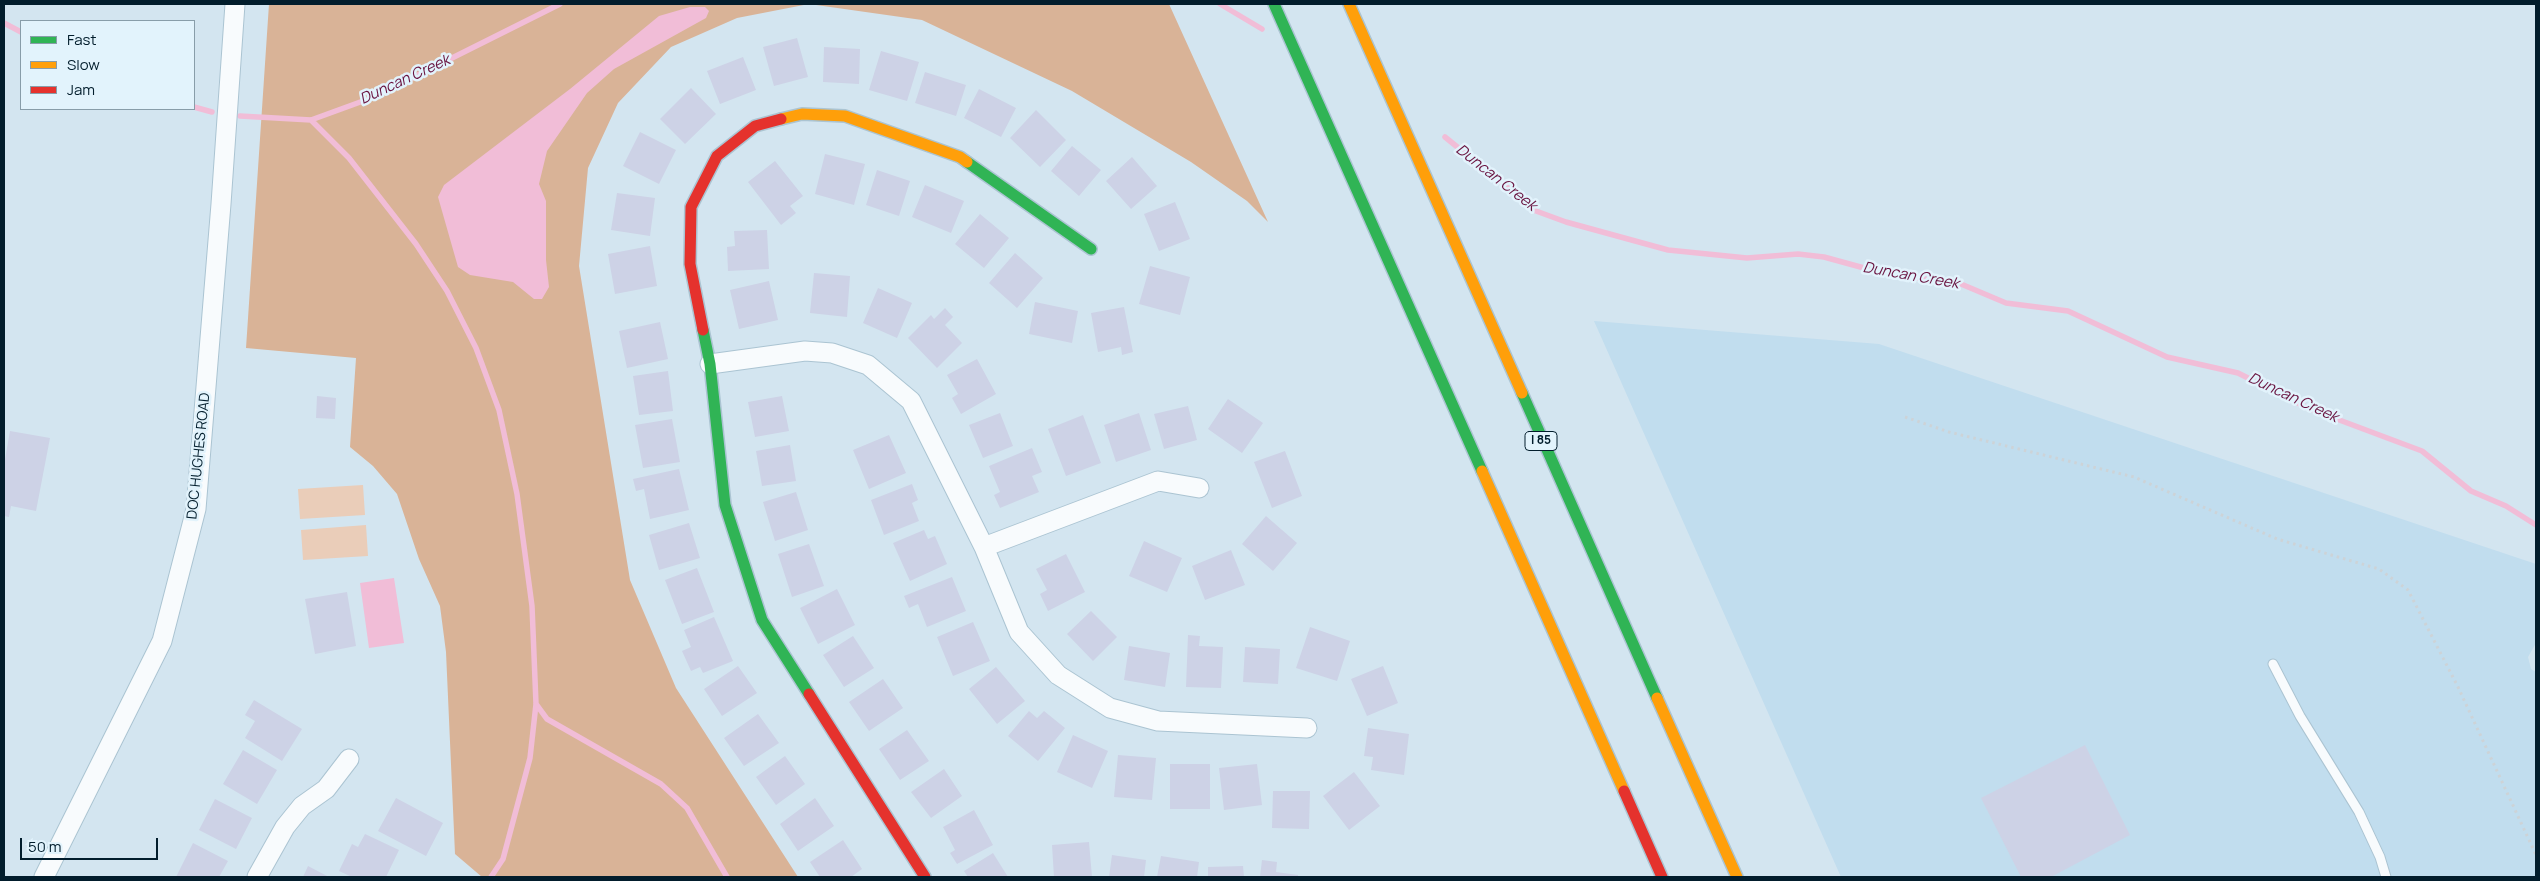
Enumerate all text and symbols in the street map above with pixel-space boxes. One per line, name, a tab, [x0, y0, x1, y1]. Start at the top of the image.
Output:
legend	[20, 20, 195, 110]
text: Fast	[67, 29, 96, 50]
water label: Duncan Creek	[357, 51, 453, 109]
text: Slow	[67, 54, 100, 75]
text: Jam	[67, 79, 95, 100]
water label: Duncan Creek	[1452, 141, 1540, 215]
water label: Duncan Creek	[1862, 259, 1960, 293]
water label: Duncan Creek	[2245, 369, 2341, 427]
street label: DOC HUGHES ROAD	[184, 392, 214, 520]
road number: I 85	[1525, 432, 1557, 451]
scale bar	[22, 828, 160, 860]
text: 50 m	[28, 836, 62, 857]

